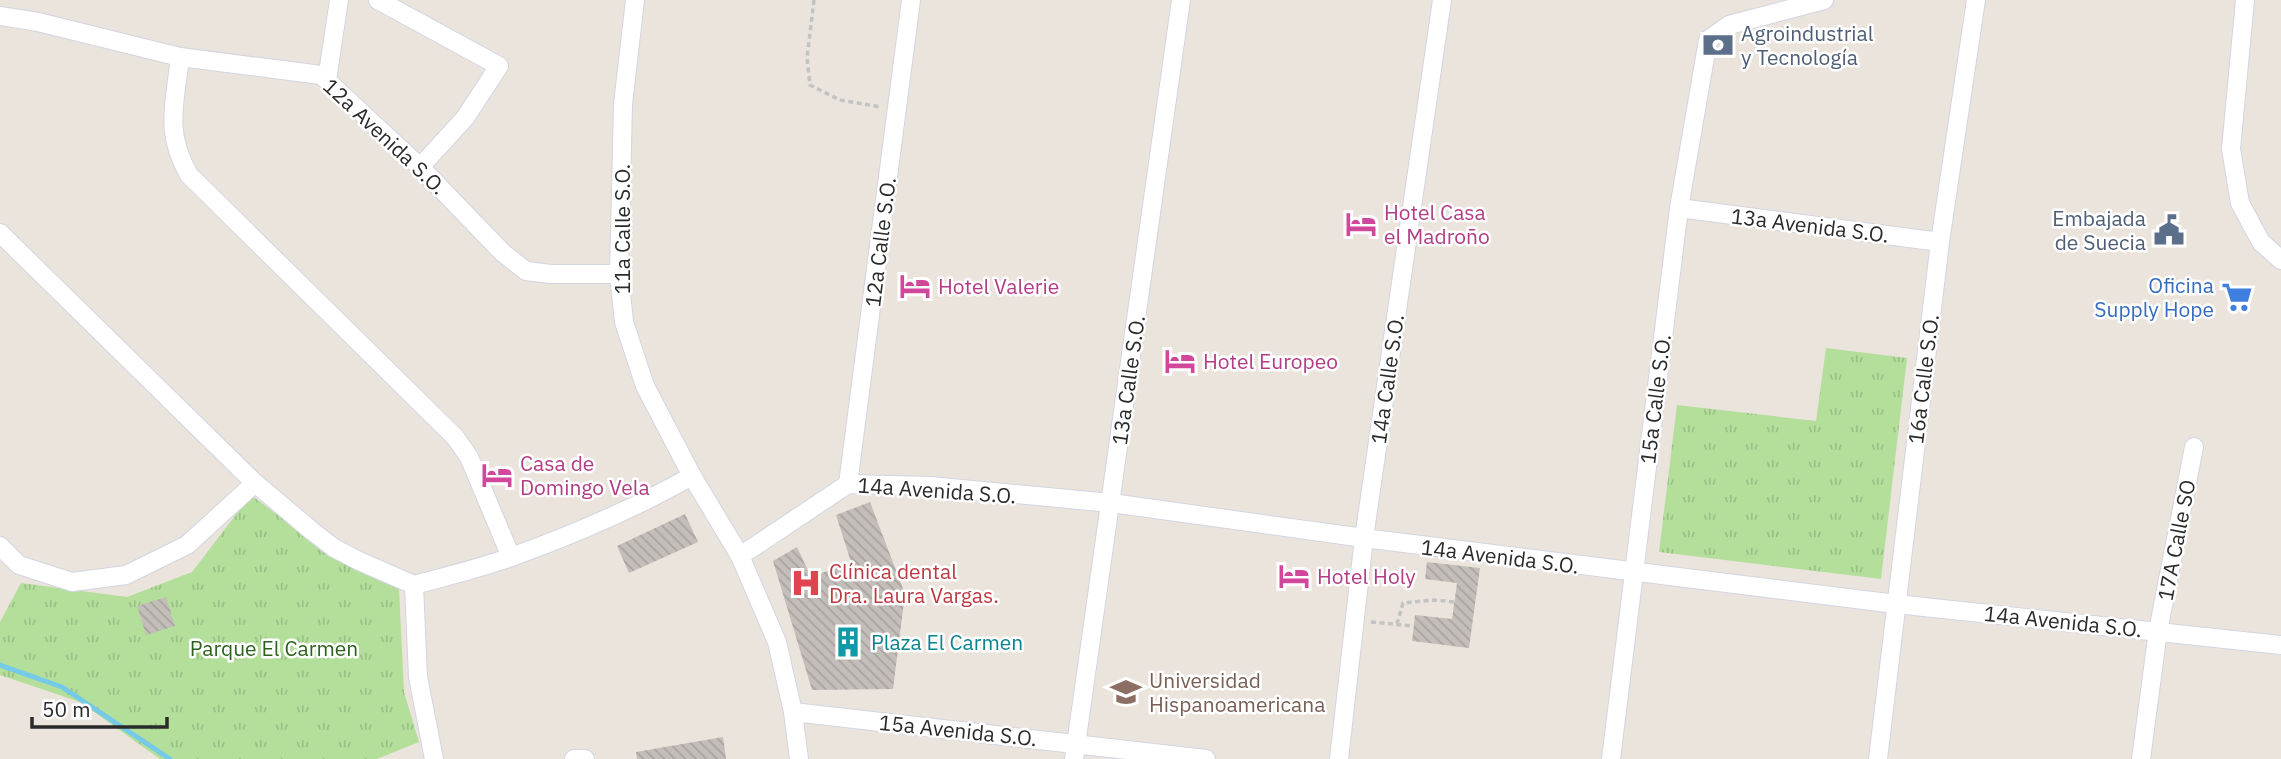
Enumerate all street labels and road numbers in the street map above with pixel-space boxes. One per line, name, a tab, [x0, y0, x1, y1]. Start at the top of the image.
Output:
street label: 12a Avenida S.O.	[317, 72, 453, 200]
street label: 11a Calle S.O.	[608, 164, 636, 294]
street label: 12a Calle S.O.	[858, 175, 902, 309]
street label: 13a Avenida S.O.	[1729, 201, 1891, 249]
street label: 14a Calle S.O.	[1364, 312, 1410, 446]
street label: 16a Calle S.O.	[1901, 312, 1945, 446]
street label: 13a Calle S.O.	[1105, 313, 1151, 447]
street label: 15a Calle S.O.	[1633, 332, 1677, 466]
street label: 14a Avenida S.O.	[857, 470, 1017, 510]
street label: 17A Calle SO	[2151, 477, 2201, 603]
street label: 14a Avenida S.O.	[1419, 532, 1581, 580]
street label: 14a Avenida S.O.	[1983, 599, 2143, 643]
street label: 15a Avenida S.O.	[878, 708, 1038, 752]

